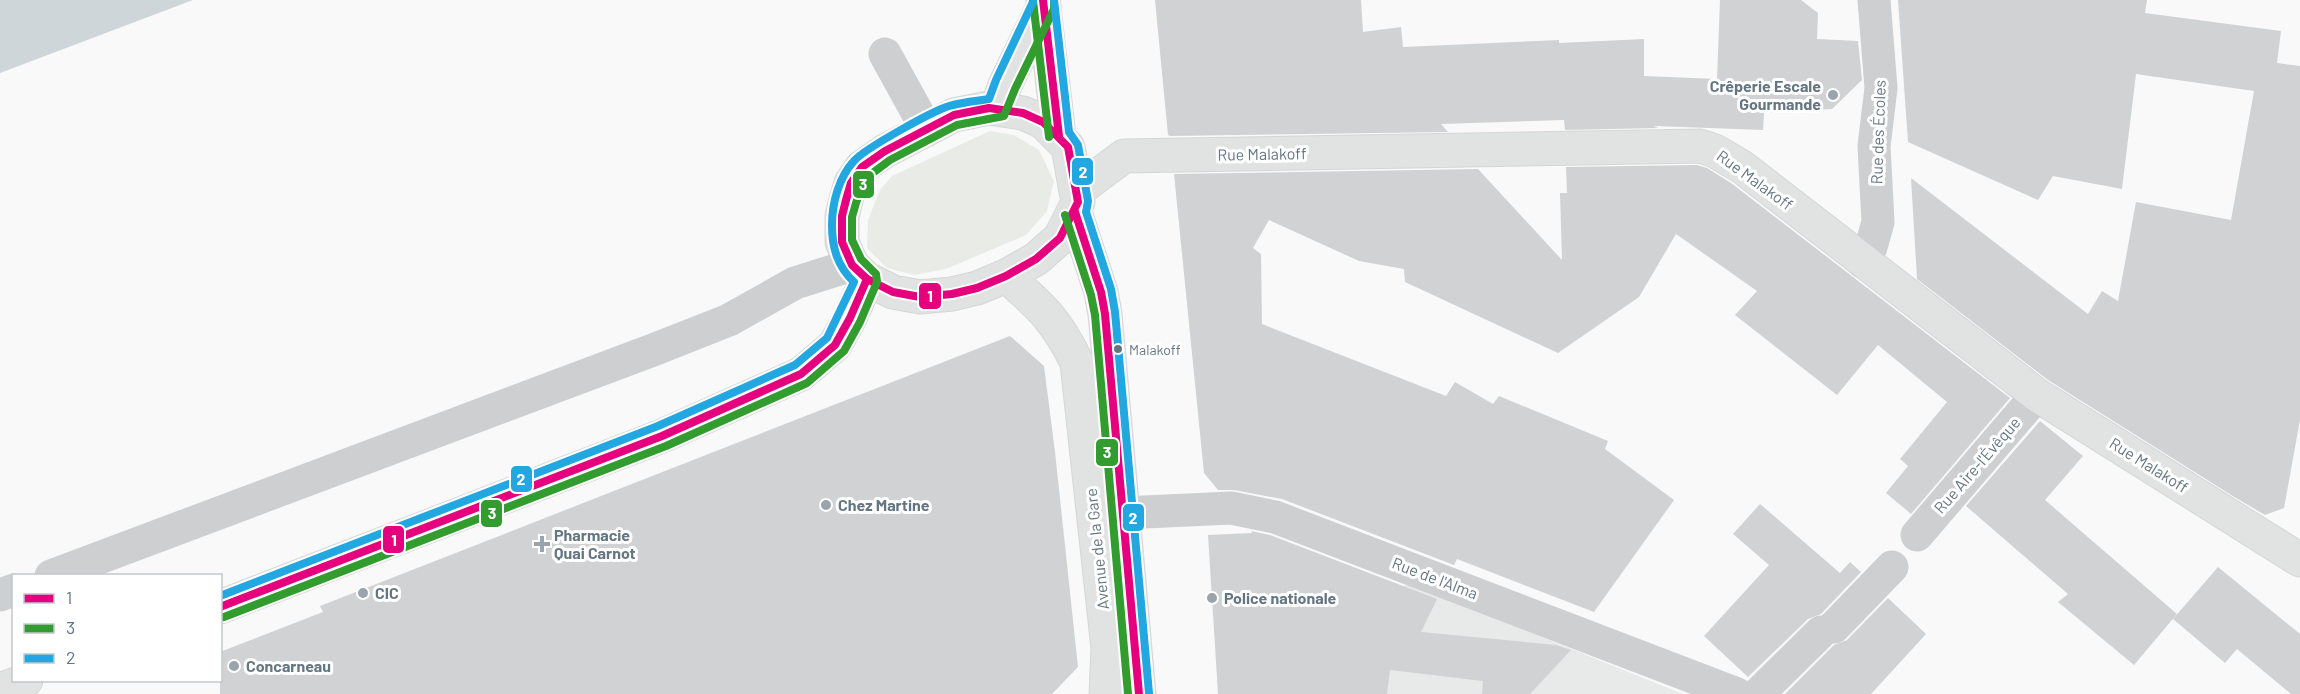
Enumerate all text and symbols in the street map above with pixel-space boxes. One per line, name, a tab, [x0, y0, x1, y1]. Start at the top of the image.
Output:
place label: Crêperie Escale Gourmande	[1710, 76, 1821, 113]
street label: Rue des Écoles	[1866, 79, 1889, 185]
marker: Crêperie Escale Gourmande	[1826, 88, 1840, 102]
street label: Rue Malakoff	[1217, 143, 1307, 164]
street label: Rue Malakoff	[1714, 146, 1797, 214]
line badge: 2	[1071, 157, 1094, 186]
text: 2	[1079, 162, 1088, 181]
line badge: 3	[852, 170, 875, 199]
text: 3	[859, 174, 867, 193]
line badge: 1	[918, 282, 942, 310]
text: 1	[927, 286, 933, 305]
place label: Malakoff	[1129, 341, 1181, 358]
marker: Malakoff	[1112, 343, 1124, 355]
street label: Rue Aire-l'Évêque	[1930, 413, 2024, 517]
street label: Rue Malakoff	[2106, 433, 2192, 496]
line badge: 3	[1095, 438, 1119, 467]
text: 3	[1103, 442, 1111, 461]
line badge: 2	[510, 465, 533, 493]
text: 2	[517, 469, 526, 488]
street label: Avenue de la Gare	[1081, 488, 1112, 611]
place label: Chez Martine	[838, 495, 930, 514]
marker: Chez Martine	[819, 498, 833, 512]
line badge: 3	[480, 499, 503, 528]
text: 3	[488, 503, 496, 522]
line badge: 2	[1122, 503, 1145, 532]
text: 2	[1129, 508, 1138, 527]
line badge: 1	[382, 525, 405, 554]
place label: Pharmacie Quai Carnot	[554, 525, 636, 562]
text: 1	[391, 530, 397, 549]
marker: Pharmacie Quai Carnot	[535, 537, 549, 551]
street label: Rue de l'Alma	[1390, 553, 1481, 603]
legend	[12, 574, 222, 682]
place label: CIC	[375, 583, 399, 602]
text: 1	[66, 586, 72, 608]
marker: CIC	[356, 586, 370, 600]
place label: Police nationale	[1224, 588, 1337, 607]
marker: Police nationale	[1205, 591, 1219, 605]
text: 3	[66, 616, 75, 638]
text: 2	[66, 646, 76, 668]
place label: Concarneau	[246, 656, 331, 675]
marker: Concarneau	[227, 659, 241, 673]

